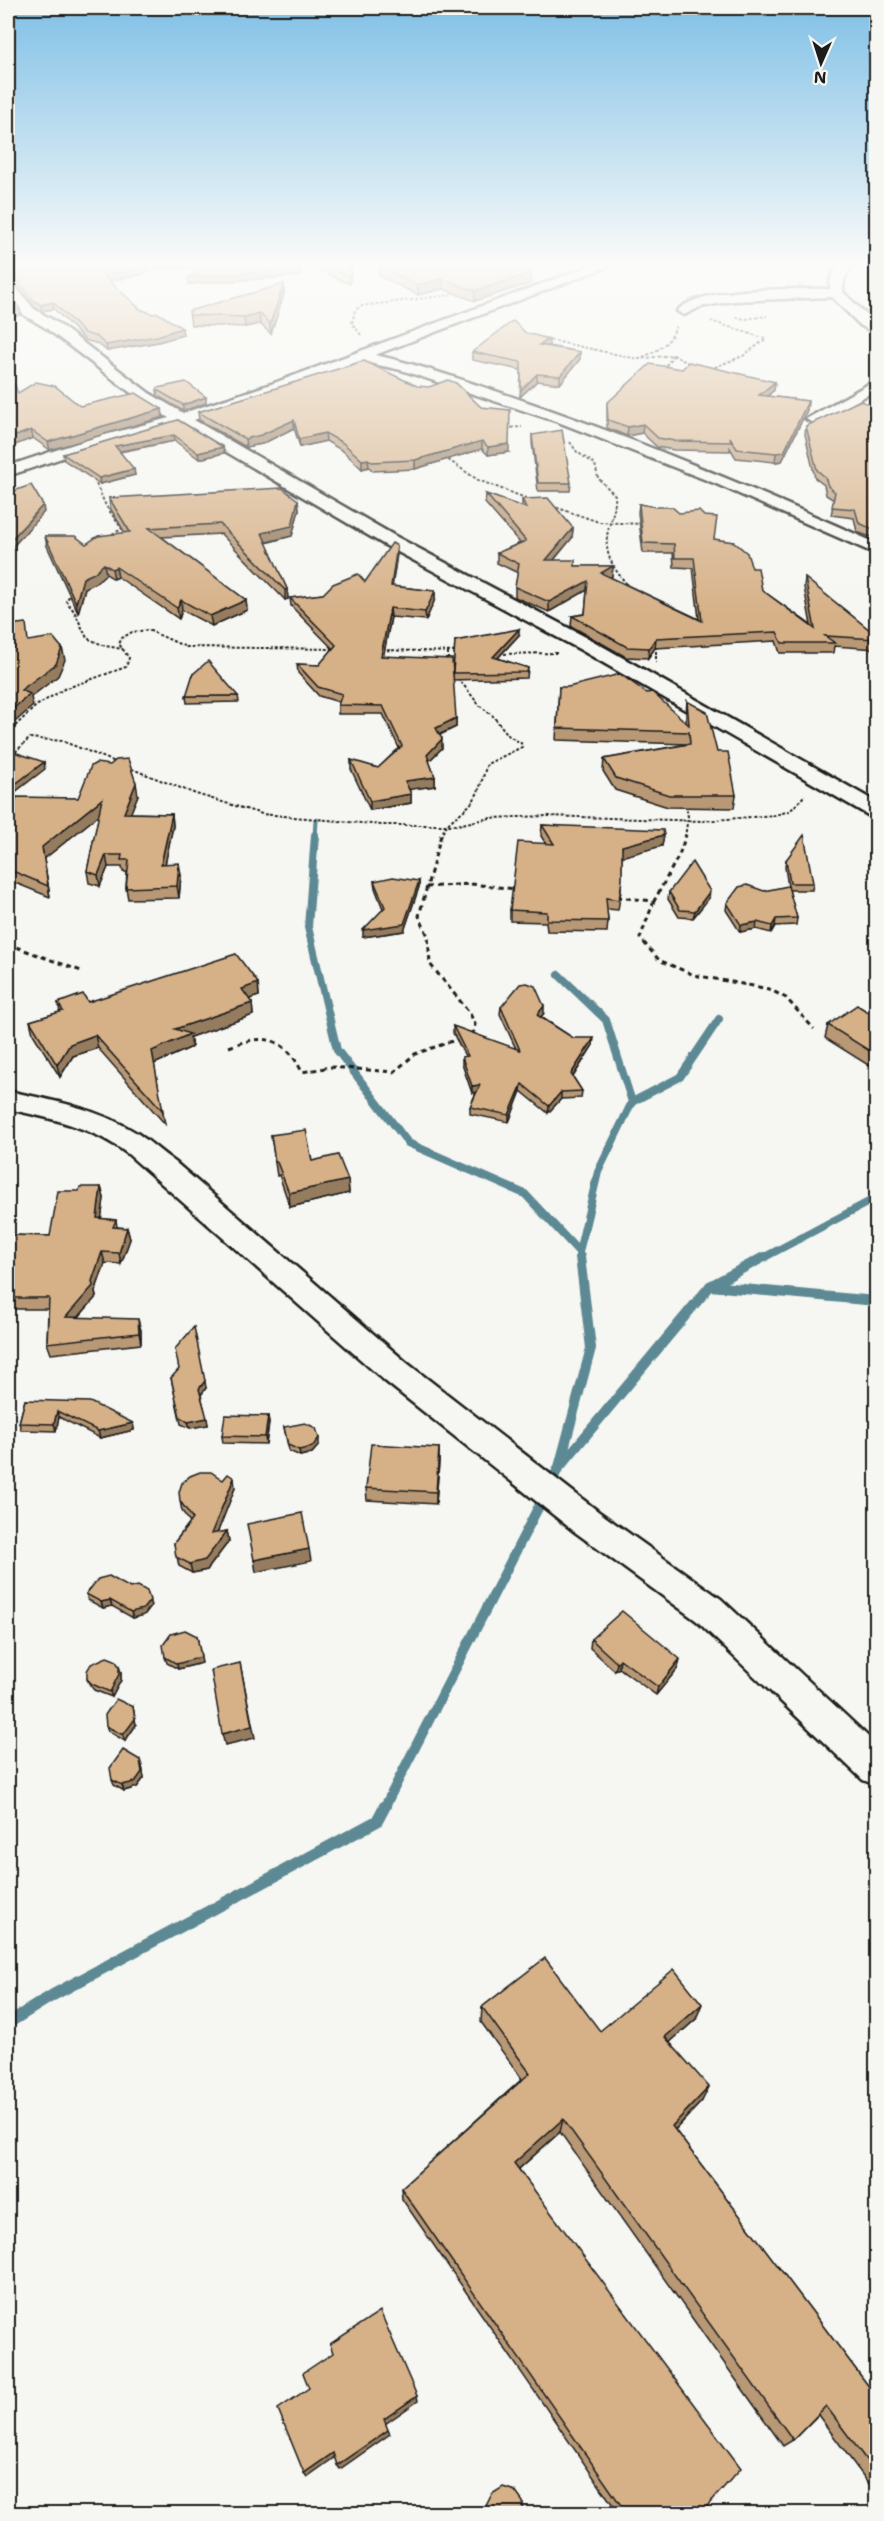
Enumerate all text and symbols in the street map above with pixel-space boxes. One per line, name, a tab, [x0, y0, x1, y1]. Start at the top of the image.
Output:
north arrow	[791, 33, 851, 93]
text: N	[813, 67, 827, 88]

